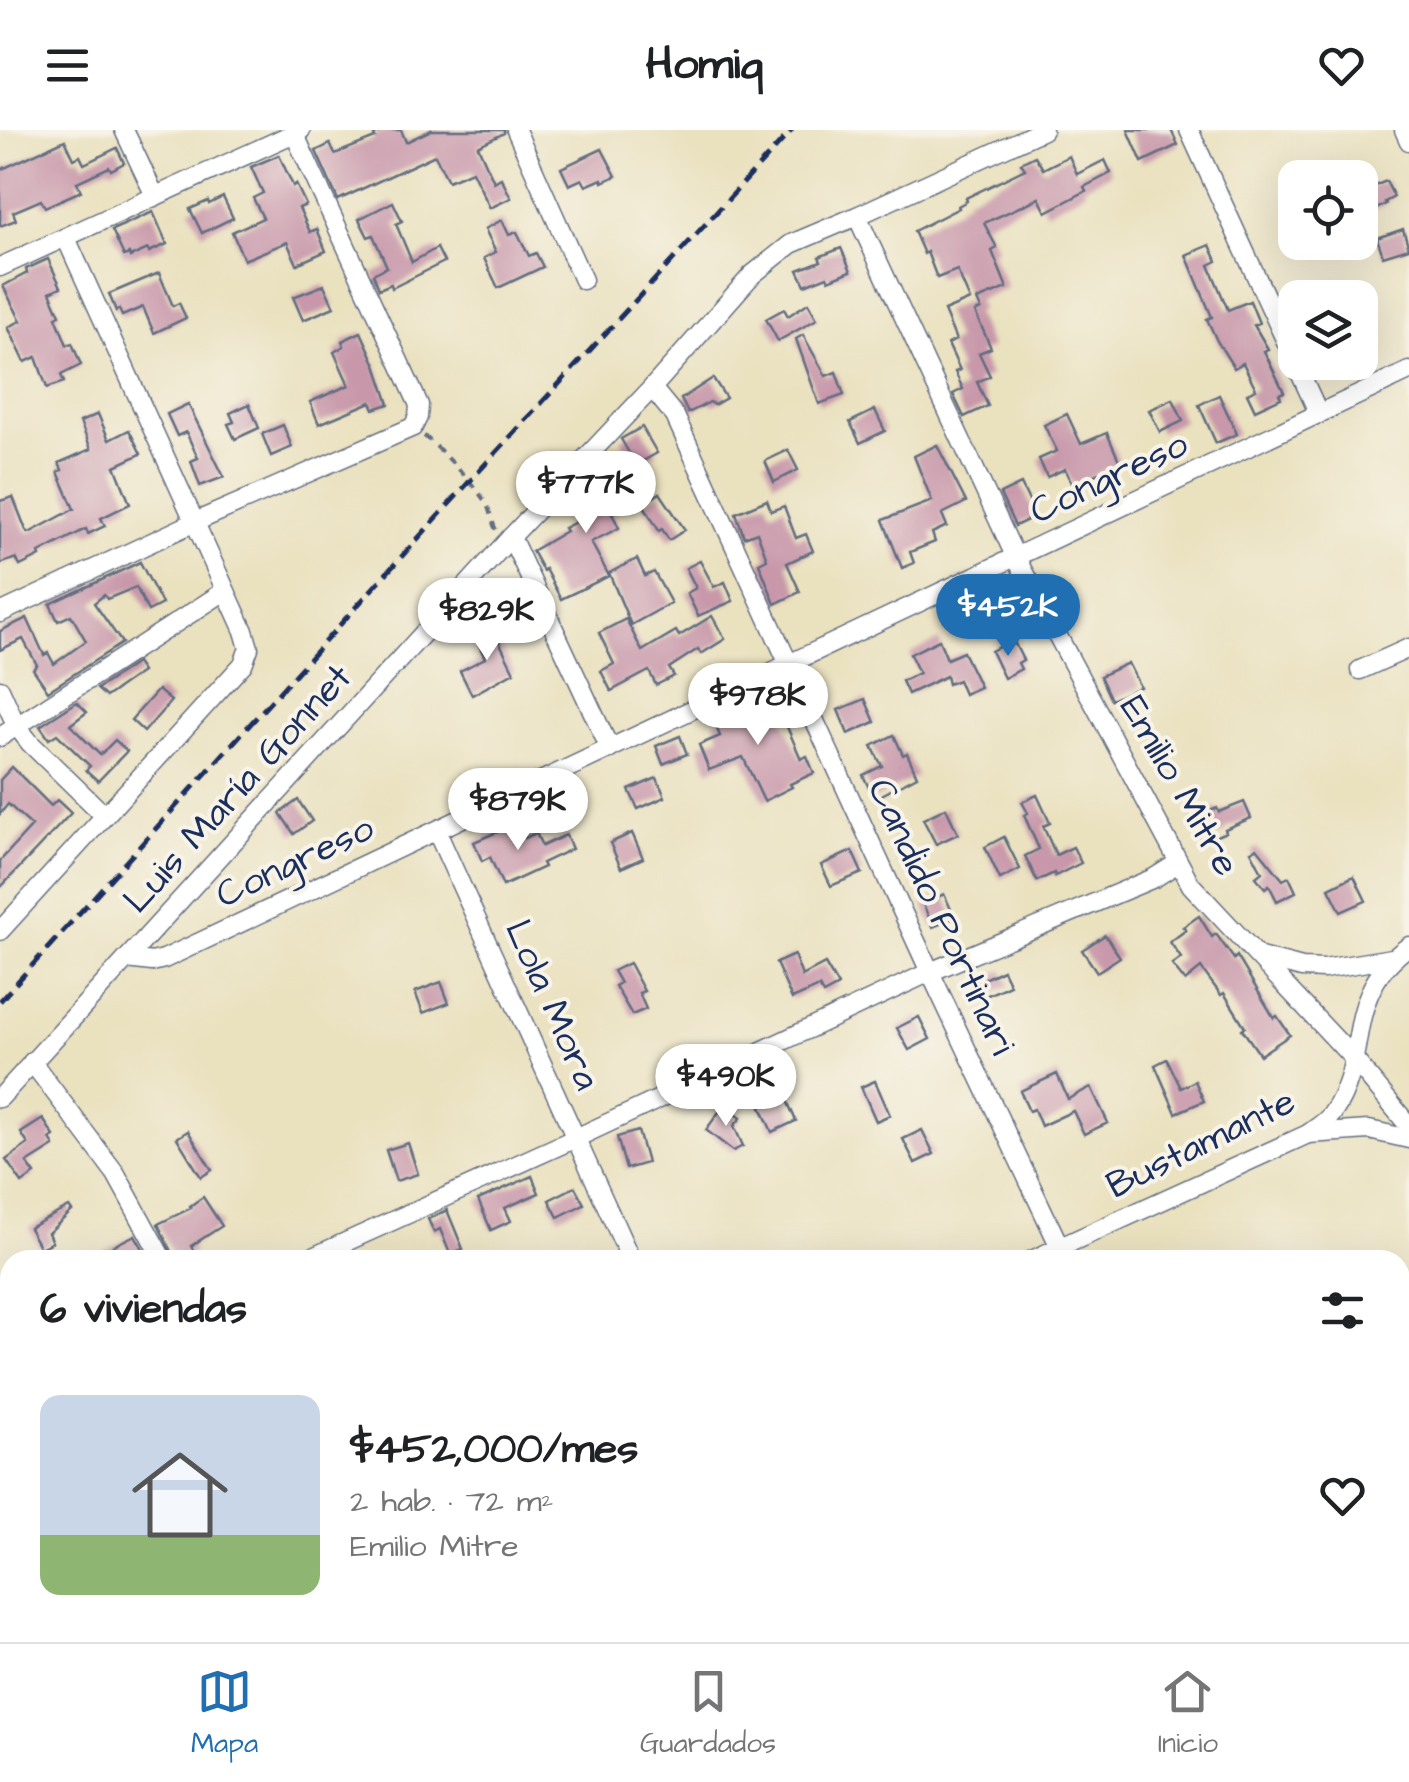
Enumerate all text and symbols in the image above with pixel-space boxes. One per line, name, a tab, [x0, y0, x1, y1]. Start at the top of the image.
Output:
text: Homiq	[646, 34, 763, 96]
icon: menu	[40, 38, 95, 93]
icon: heart	[1314, 38, 1369, 93]
map controls	[1278, 160, 1378, 380]
button: locate	[1278, 160, 1378, 260]
button: layers	[1278, 280, 1378, 380]
street label: Congreso	[1021, 419, 1197, 537]
pin: $777K	[516, 451, 656, 536]
text: $777K	[538, 461, 634, 506]
pin: $452K	[938, 574, 1078, 659]
pin: $829K	[417, 578, 557, 663]
text: $452K	[958, 584, 1058, 629]
text: $829K	[440, 588, 534, 633]
street label: Luis María Gonnet	[112, 653, 364, 925]
pin: $978K	[688, 663, 828, 748]
text: $978K	[710, 673, 806, 718]
street label: Emilio Mitre	[1106, 686, 1252, 886]
pin: $879K	[448, 768, 588, 853]
street label: Candido Portinari	[854, 770, 1028, 1064]
text: $879K	[470, 778, 566, 823]
street label: Congreso	[207, 803, 383, 921]
street label: Lola Mora	[491, 912, 613, 1098]
pin: $490K	[656, 1044, 796, 1129]
text: $490K	[677, 1054, 775, 1099]
street label: Bustamante	[1098, 1076, 1304, 1212]
text: 6 viviendas	[40, 1281, 247, 1339]
icon: filters	[1315, 1283, 1370, 1338]
text: $452,000/mes	[350, 1421, 638, 1479]
icon: home	[120, 1435, 240, 1555]
icon: heart	[1315, 1468, 1370, 1523]
text: 2 hab. · 72 m²	[350, 1479, 554, 1524]
text: Emilio Mitre	[350, 1524, 519, 1569]
tab: Mapa	[191, 1664, 258, 1763]
tab: Guardados	[640, 1664, 776, 1763]
tab: Inicio	[1158, 1664, 1218, 1763]

